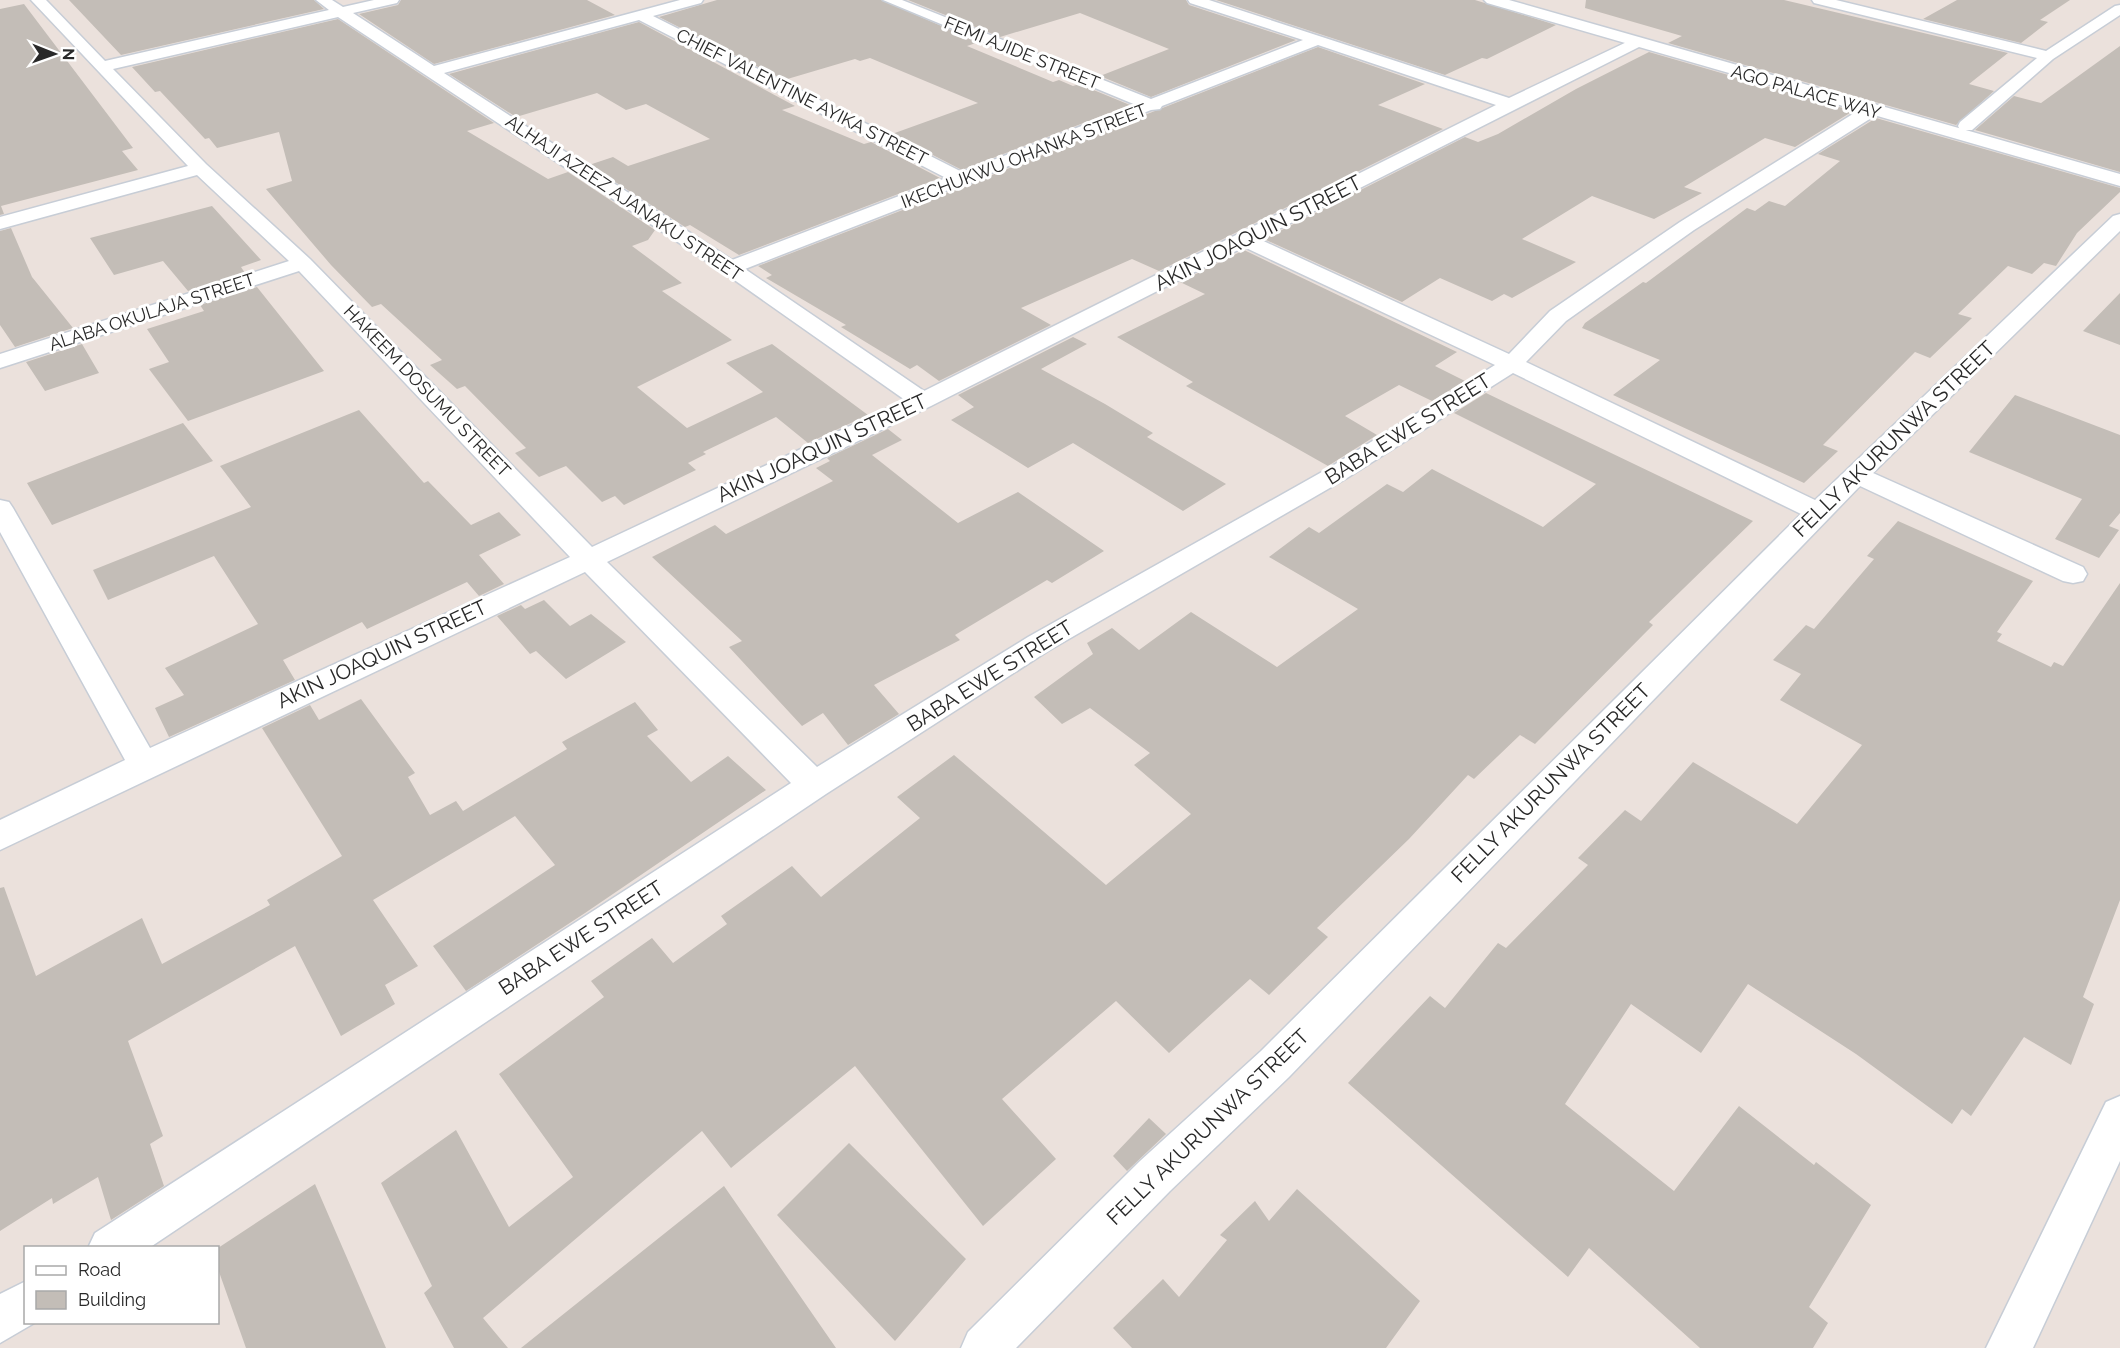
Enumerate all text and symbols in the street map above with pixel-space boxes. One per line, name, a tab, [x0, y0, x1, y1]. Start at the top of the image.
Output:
street label: FEMI AJIDE STREET	[941, 12, 1103, 93]
north arrow	[24, 24, 84, 84]
street label: CHIEF VALENTINE AYIKA STREET	[673, 24, 932, 169]
text: N	[59, 48, 78, 61]
street label: AGO PALACE WAY	[1729, 60, 1884, 123]
street label: IKECHUKWU OHANKA STREET	[898, 99, 1150, 212]
street label: ALHAJI AZEEZ AJANAKU STREET	[502, 110, 747, 285]
street label: AKIN JOAQUIN STREET	[1150, 169, 1366, 296]
street label: ALABA OKULAJA STREET	[46, 268, 257, 355]
street label: HAKEEM DOSUMU STREET	[340, 300, 515, 481]
street label: FELLY AKURUNWA STREET	[1787, 335, 2000, 542]
street label: BABA EWE STREET	[1320, 367, 1495, 490]
street label: AKIN JOAQUIN STREET	[713, 388, 931, 507]
street label: AKIN JOAQUIN STREET	[273, 594, 491, 713]
street label: BABA EWE STREET	[902, 614, 1077, 737]
street label: FELLY AKURUNWA STREET	[1446, 678, 1656, 887]
street label: BABA EWE STREET	[494, 875, 668, 1000]
street label: FELLY AKURUNWA STREET	[1101, 1023, 1314, 1230]
legend	[24, 1246, 219, 1324]
text: Road	[78, 1259, 121, 1280]
text: Building	[78, 1289, 146, 1310]

